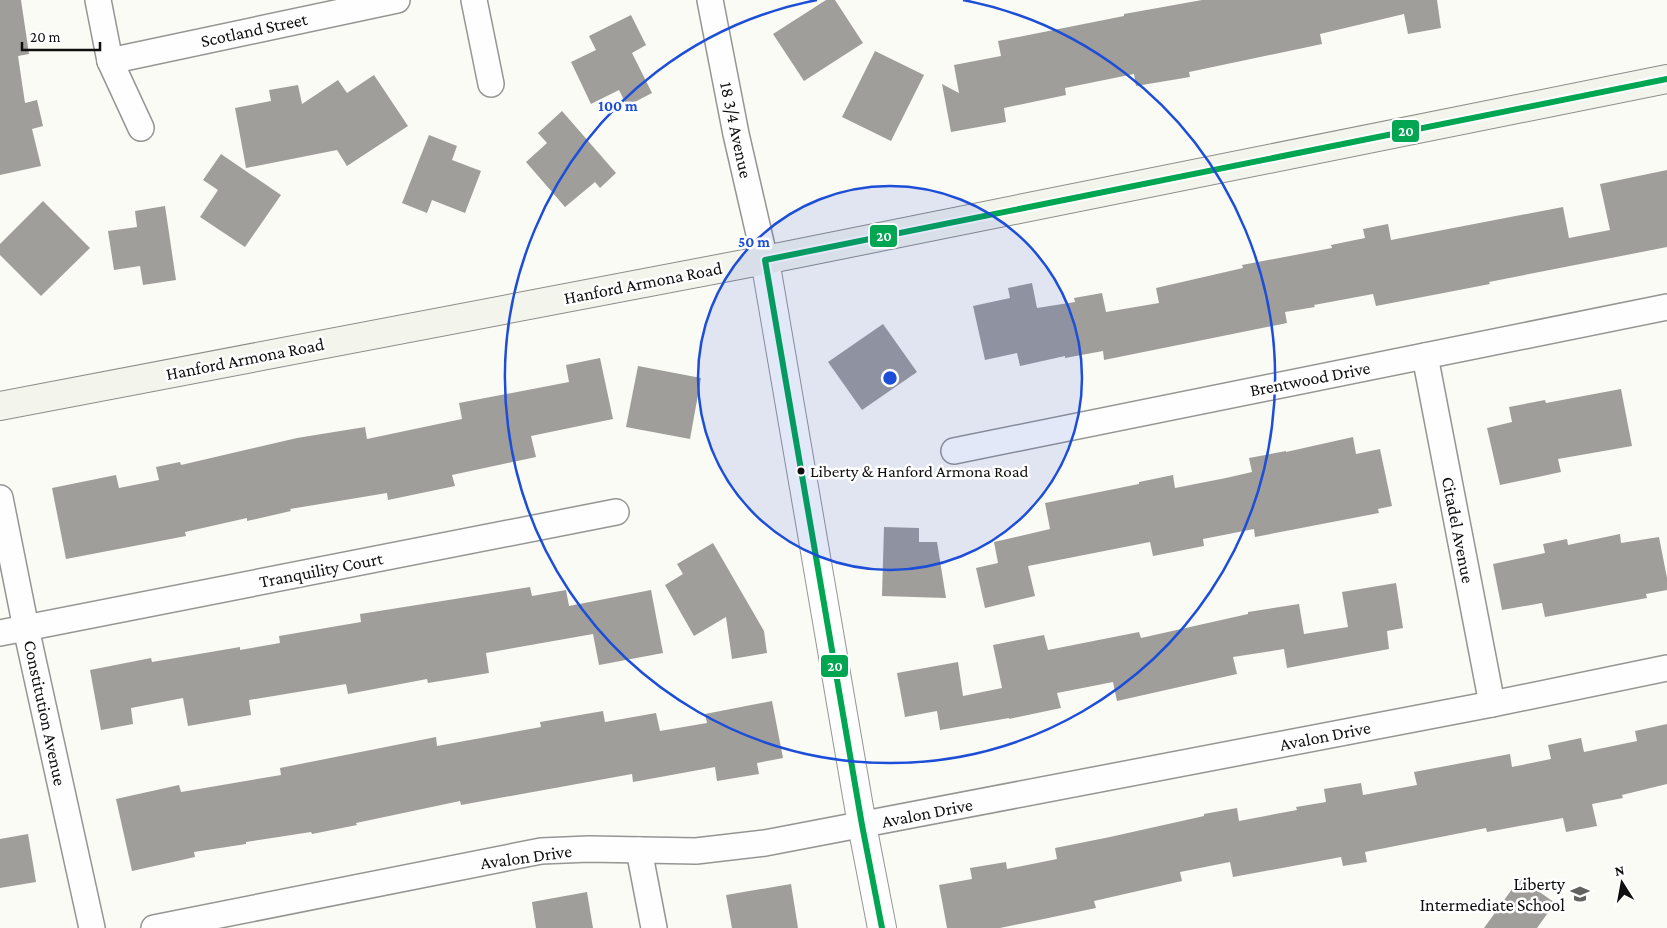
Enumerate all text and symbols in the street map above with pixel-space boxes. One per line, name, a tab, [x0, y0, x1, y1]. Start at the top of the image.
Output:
street label: Scotland Street	[199, 9, 310, 51]
scale bar	[22, 20, 100, 52]
text: 20 m	[30, 29, 61, 45]
street label: 18 3/4 Avenue	[716, 80, 756, 180]
text: 100 m	[598, 98, 638, 114]
line badge: 20	[1391, 119, 1420, 143]
text: 20	[1398, 123, 1414, 139]
line badge: 20	[869, 224, 898, 248]
text: 20	[876, 228, 892, 244]
text: 50 m	[738, 234, 770, 250]
street label: Hanford Armona Road	[562, 258, 724, 308]
street label: Hanford Armona Road	[164, 334, 326, 384]
street label: Brentwood Drive	[1248, 358, 1372, 400]
centre of rings	[881, 369, 899, 387]
place label: Liberty & Hanford Armona Road	[810, 462, 1029, 481]
marker: Liberty & Hanford Armona Road	[796, 466, 806, 476]
street label: Citadel Avenue	[1438, 475, 1478, 585]
street label: Tranquility Court	[257, 548, 386, 592]
street label: Constitution Avenue	[20, 639, 70, 788]
line badge: 20	[820, 654, 849, 678]
text: 20	[827, 658, 843, 674]
street label: Avalon Drive	[1278, 717, 1372, 755]
street label: Avalon Drive	[880, 794, 974, 832]
street label: Avalon Drive	[479, 841, 573, 873]
north arrow	[1597, 858, 1647, 908]
text: N	[1613, 861, 1626, 879]
place label: Liberty Intermediate School	[1420, 874, 1566, 915]
school or university icon: Liberty Intermediate School	[1569, 883, 1591, 905]

